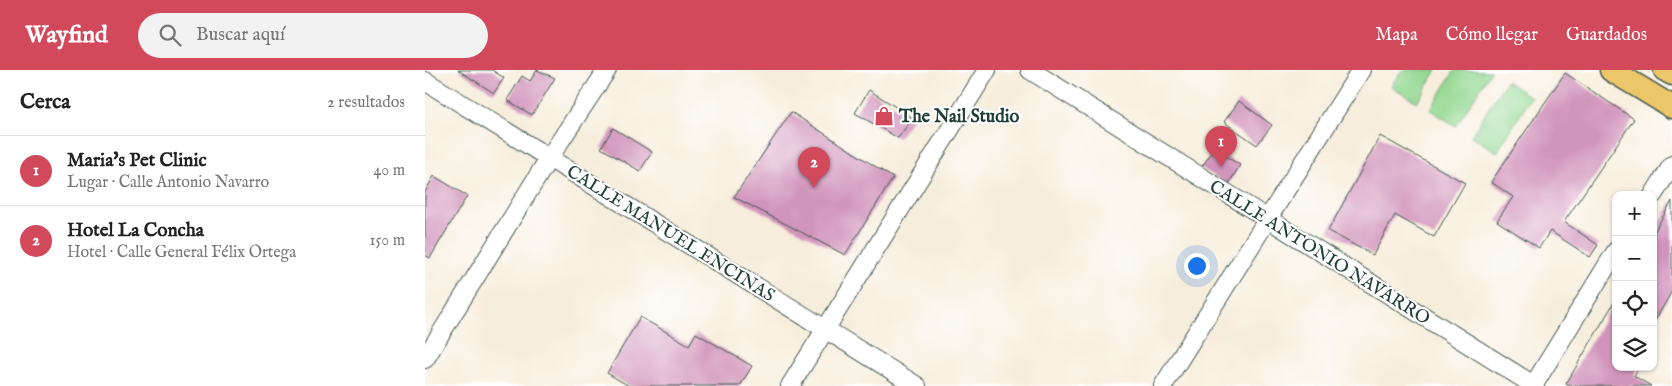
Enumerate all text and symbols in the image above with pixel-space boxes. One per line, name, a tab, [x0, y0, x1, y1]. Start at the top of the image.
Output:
search box	[138, 13, 488, 58]
text: Wayfind	[25, 20, 108, 51]
icon: search	[156, 21, 184, 49]
text: Buscar aquí	[196, 23, 285, 47]
text: Mapa	[1375, 24, 1418, 47]
text: Cómo llegar	[1446, 24, 1538, 47]
text: Guardados	[1566, 24, 1647, 47]
text: Cerca	[20, 89, 70, 116]
text: 2 resultados	[327, 93, 405, 113]
shop icon: The Nail Studio	[873, 105, 895, 127]
place label: The Nail Studio	[898, 106, 1019, 129]
pin: 1	[1205, 126, 1237, 167]
pin: 2	[798, 147, 830, 188]
text: Maria's Pet Clinic	[67, 149, 207, 173]
text: 1	[33, 161, 39, 181]
text: 40 m	[373, 161, 405, 181]
street label: CALLE MANUEL ENCINAS	[562, 161, 779, 308]
text: Lugar · Calle Antonio Navarro	[67, 173, 269, 193]
street label: CALLE ANTONIO NAVARRO	[1205, 176, 1434, 331]
map controls	[1612, 191, 1657, 371]
button: +	[1612, 191, 1657, 236]
text: Hotel La Concha	[67, 219, 204, 243]
text: 2	[32, 231, 40, 251]
text: 150 m	[370, 231, 405, 251]
button: −	[1612, 236, 1657, 281]
text: Hotel · Calle General Félix Ortega	[67, 243, 296, 263]
your location	[1184, 253, 1210, 279]
button: locate	[1612, 281, 1657, 326]
button: layers	[1612, 326, 1657, 371]

